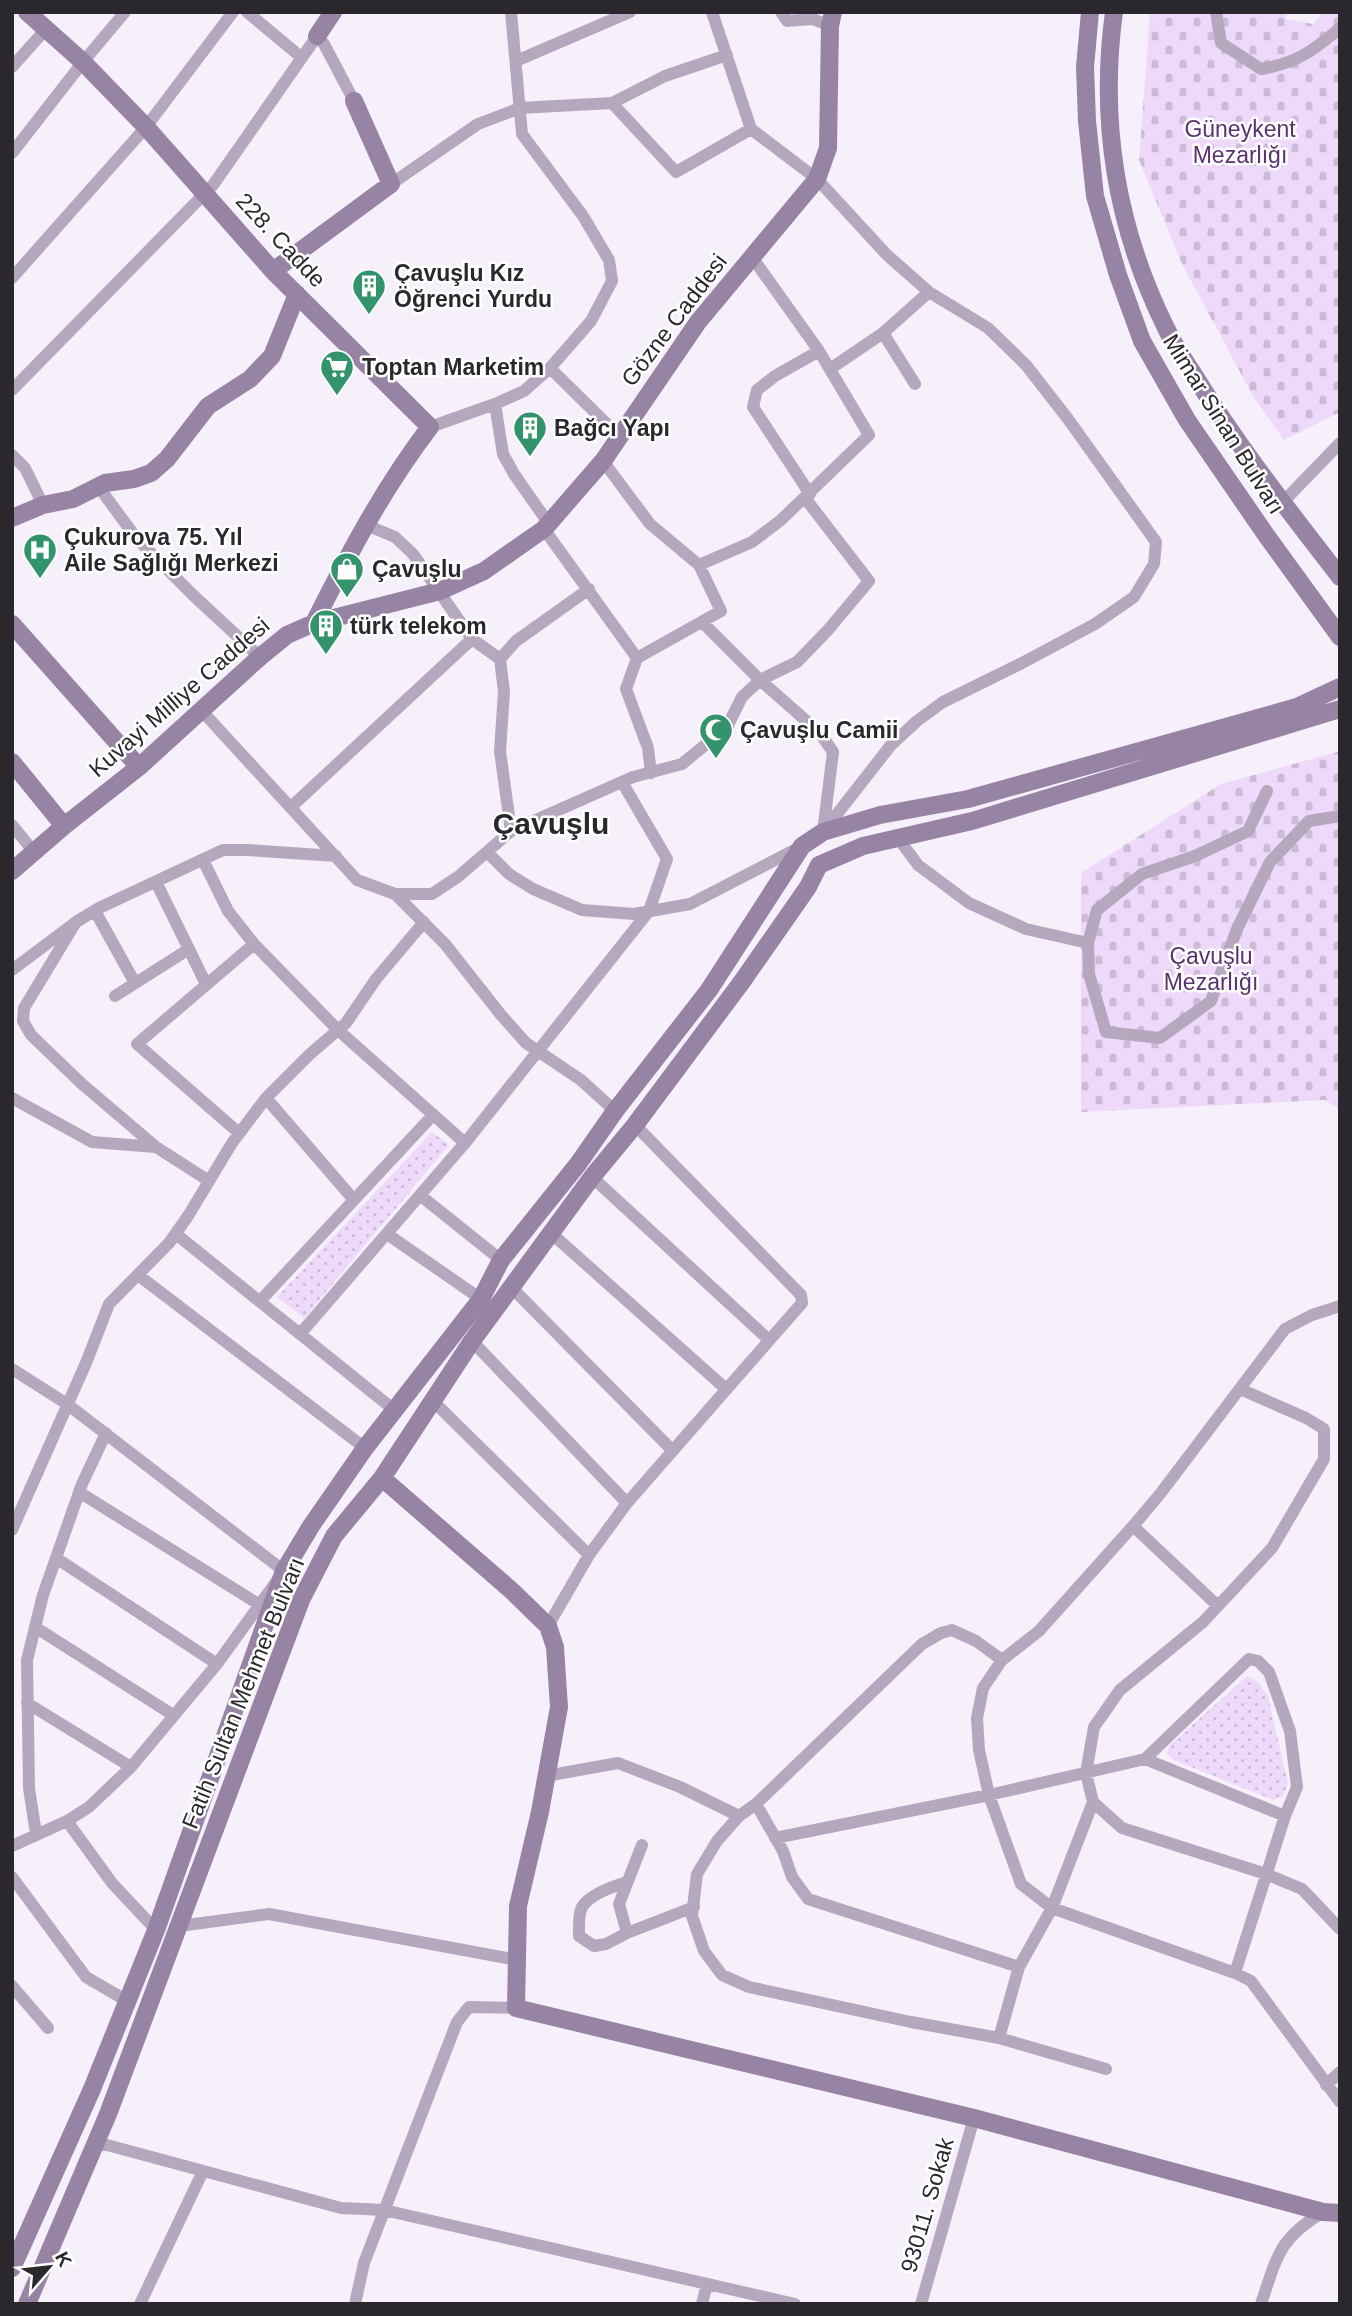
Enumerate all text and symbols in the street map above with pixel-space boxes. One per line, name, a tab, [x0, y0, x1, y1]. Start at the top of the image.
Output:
park label: Güneykent Mezarlığı	[1184, 116, 1296, 168]
street label: 228. Cadde	[231, 188, 331, 292]
street label: Gözne Caddesi	[616, 249, 732, 391]
place label: Çavuşlu Kız Öğrenci Yurdu	[394, 260, 552, 312]
building icon: Çavuşlu Kız Öğrenci Yurdu	[350, 267, 388, 316]
street label: Mimar Sinan Bulvarı	[1158, 329, 1290, 519]
supermarket icon: Toptan Marketim	[318, 348, 356, 397]
place label: Toptan Marketim	[362, 354, 544, 380]
building icon: Bağcı Yapı	[511, 409, 549, 458]
place label: Bağcı Yapı	[554, 415, 670, 441]
place label: Çukurova 75. Yıl Aile Sağlığı Merkezi	[64, 524, 279, 576]
hospital icon: Çukurova 75. Yıl Aile Sağlığı Merkezi	[21, 531, 59, 580]
shop icon: Çavuşlu	[328, 550, 366, 599]
place label: Çavuşlu	[372, 556, 461, 582]
building icon: türk telekom	[307, 607, 345, 656]
street label: Kuvayi Milliye Caddesi	[84, 612, 274, 782]
place label: türk telekom	[350, 613, 487, 639]
mosque icon: Çavuşlu Camii	[697, 711, 735, 760]
place label: Çavuşlu Camii	[740, 717, 899, 743]
district label: Çavuşlu	[493, 807, 609, 840]
park label: Çavuşlu Mezarlığı	[1164, 943, 1258, 995]
street label: Fatih Sultan Mehmet Bulvarı	[177, 1554, 309, 1832]
street label: 93011. Sokak	[895, 2134, 959, 2275]
north arrow	[14, 2232, 84, 2302]
text: K	[51, 2248, 76, 2270]

